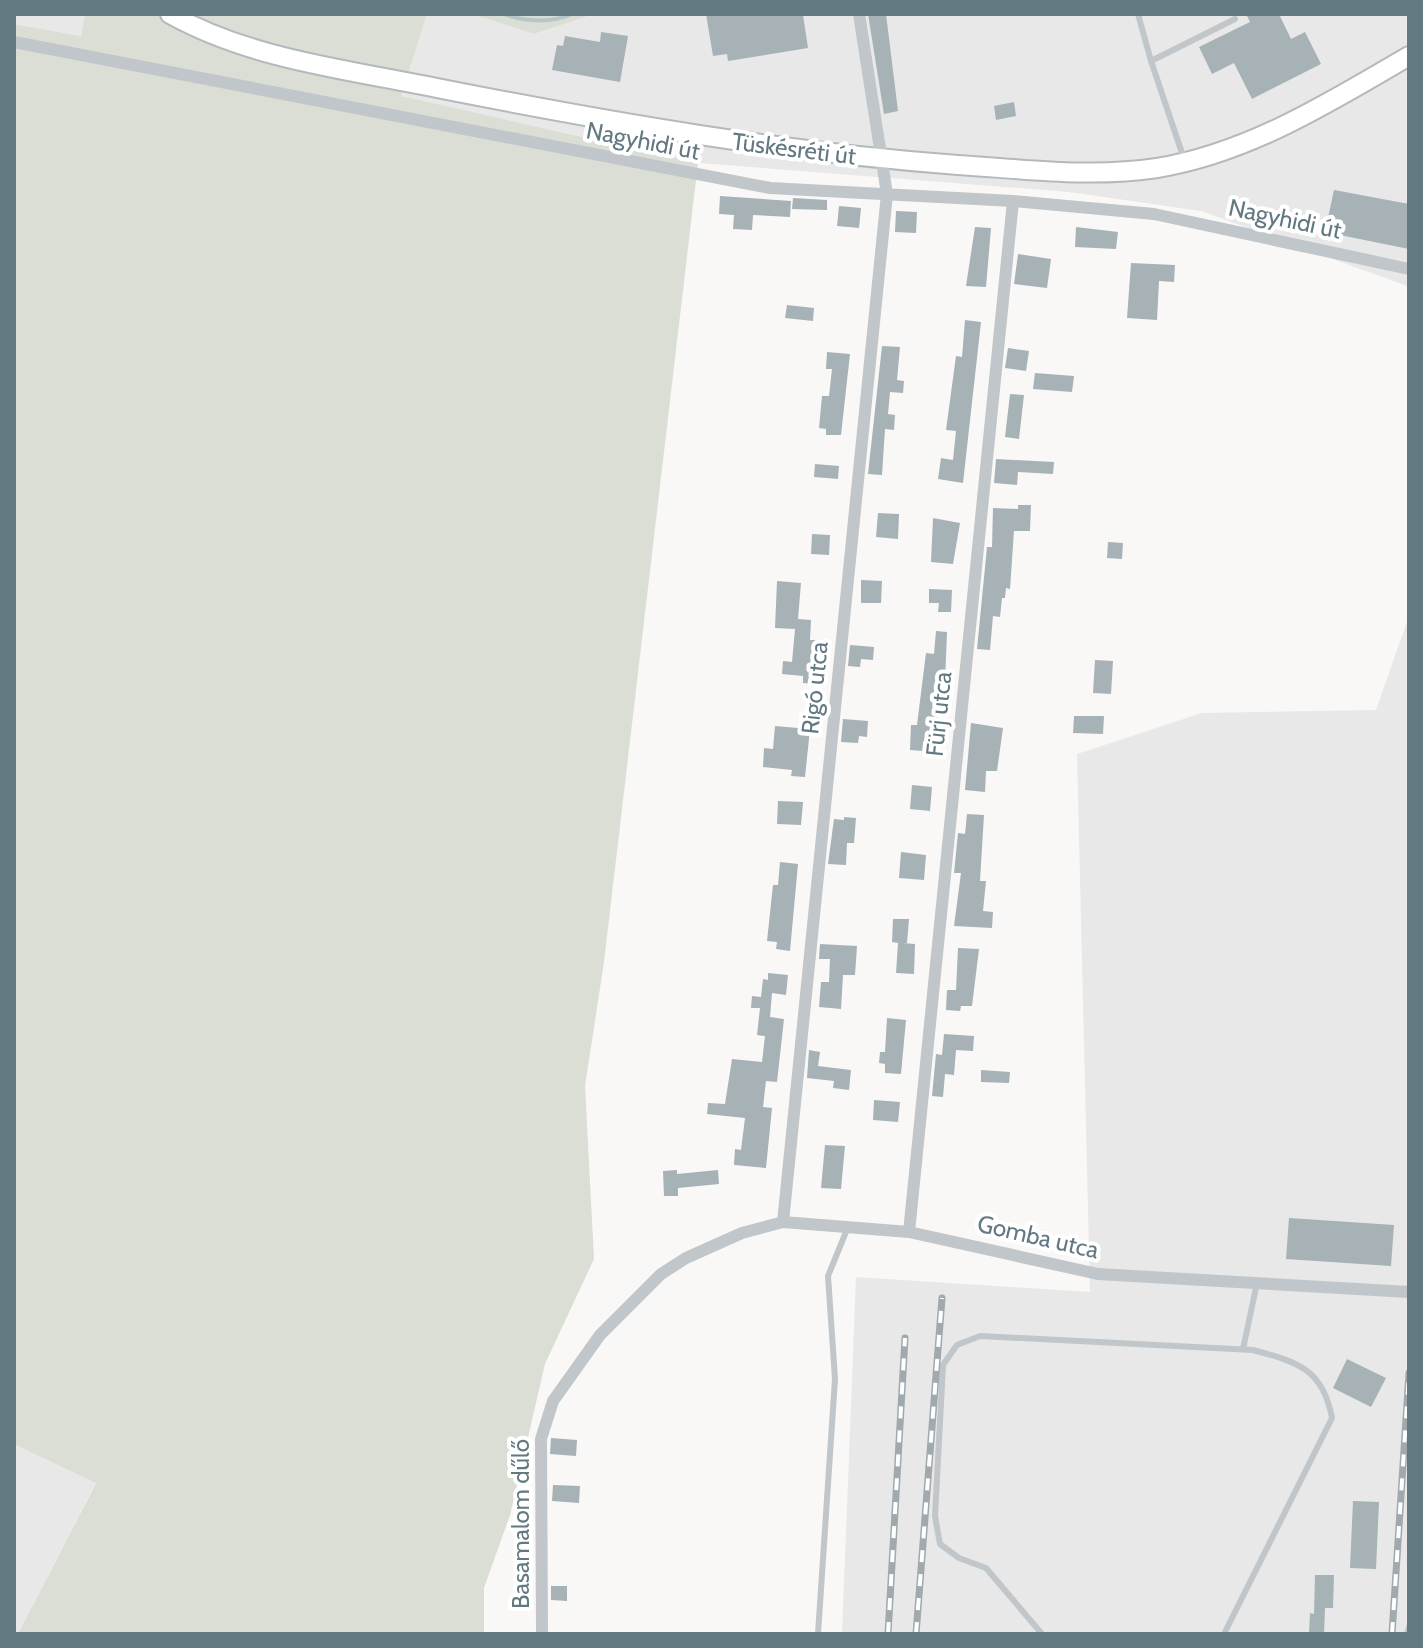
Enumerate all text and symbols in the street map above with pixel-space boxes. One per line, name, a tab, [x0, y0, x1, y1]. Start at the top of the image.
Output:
street label: Nagyhidi út	[584, 115, 702, 166]
street label: Tüskésréti út	[731, 127, 858, 170]
street label: Nagyhidi út	[1226, 192, 1344, 245]
street label: Rigó utca	[795, 640, 834, 736]
street label: Fürj utca	[920, 670, 957, 758]
street label: Gomba utca	[975, 1208, 1102, 1265]
street label: Basamalom dűlő	[506, 1439, 535, 1609]

